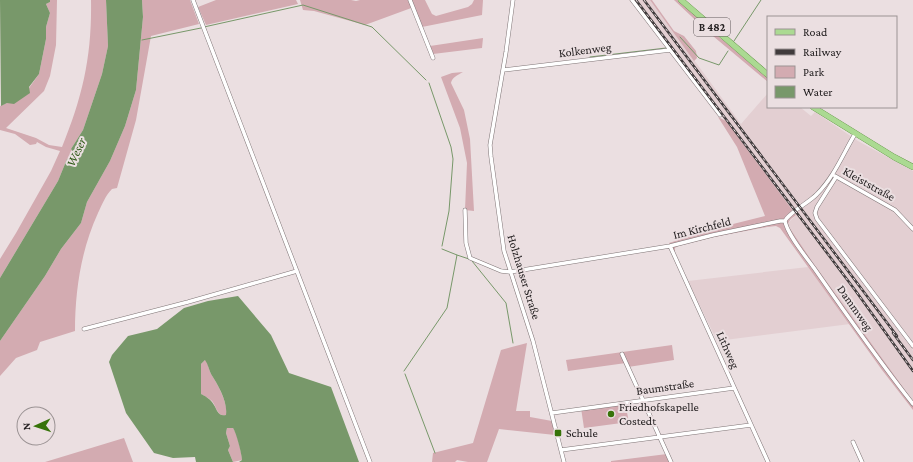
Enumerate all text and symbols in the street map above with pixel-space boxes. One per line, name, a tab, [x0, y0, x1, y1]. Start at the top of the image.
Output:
legend	[767, 16, 897, 108]
road number: B 482	[694, 18, 730, 36]
text: Road	[803, 25, 828, 39]
street label: Kolkenweg	[558, 40, 612, 60]
text: Railway	[803, 45, 842, 59]
text: Park	[803, 65, 825, 79]
text: Water	[803, 85, 833, 99]
water label: Weser	[63, 135, 89, 169]
street label: Kleiststraße	[841, 164, 897, 204]
street label: Im Kirchfeld	[672, 214, 733, 242]
street label: Holzhauser Straße	[504, 233, 544, 321]
street label: Dammweg	[834, 282, 876, 334]
street label: Lithweg	[714, 329, 742, 371]
street label: Baumstraße	[635, 376, 695, 398]
place label: Friedhofskapelle Costedt	[619, 400, 699, 428]
north arrow	[16, 406, 56, 446]
marker: Friedhofskapelle Costedt	[606, 409, 616, 419]
text: N	[20, 422, 32, 431]
place label: Schule	[566, 426, 598, 440]
marker: Schule	[553, 428, 563, 438]

